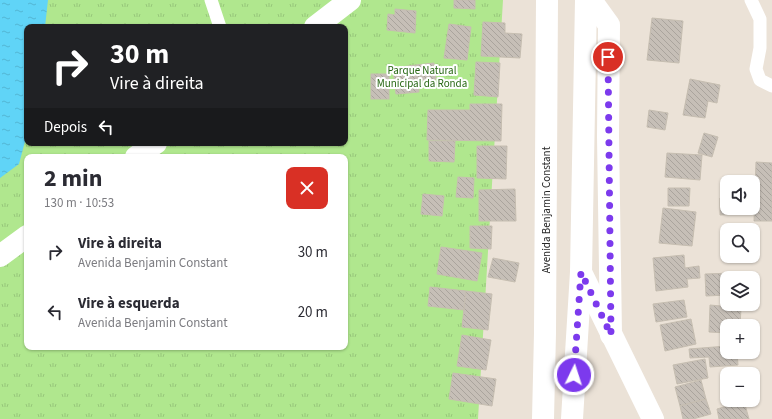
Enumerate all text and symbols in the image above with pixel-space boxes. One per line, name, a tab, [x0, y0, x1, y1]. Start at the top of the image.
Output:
text: 30 m	[110, 34, 169, 74]
icon: right	[44, 40, 96, 92]
pin	[591, 40, 625, 74]
icon: arrive	[597, 46, 619, 68]
park label: Parque Natural Municipal da Ronda	[377, 63, 467, 91]
text: Vire à direita	[110, 71, 204, 96]
icon: left	[95, 116, 117, 138]
text: Depois	[44, 117, 87, 138]
street label: Avenida Benjamin Constant	[539, 146, 554, 273]
text: 2 min	[44, 161, 102, 196]
button: close	[286, 167, 328, 209]
map controls	[720, 175, 760, 407]
button: sound	[720, 175, 760, 215]
text: 130 m · 10:53	[44, 194, 114, 212]
button: search	[720, 223, 760, 263]
text: Vire à direita	[78, 233, 162, 254]
icon: right	[44, 241, 66, 263]
text: 30 m	[298, 242, 328, 263]
text: Avenida Benjamin Constant	[78, 254, 228, 272]
button: layers	[720, 271, 760, 311]
text: Vire à esquerda	[78, 293, 180, 314]
icon: left	[44, 301, 66, 323]
text: 20 m	[298, 302, 328, 323]
text: Avenida Benjamin Constant	[78, 314, 228, 332]
button: +	[720, 319, 760, 359]
position arrow	[553, 354, 595, 396]
button: −	[720, 367, 760, 407]

